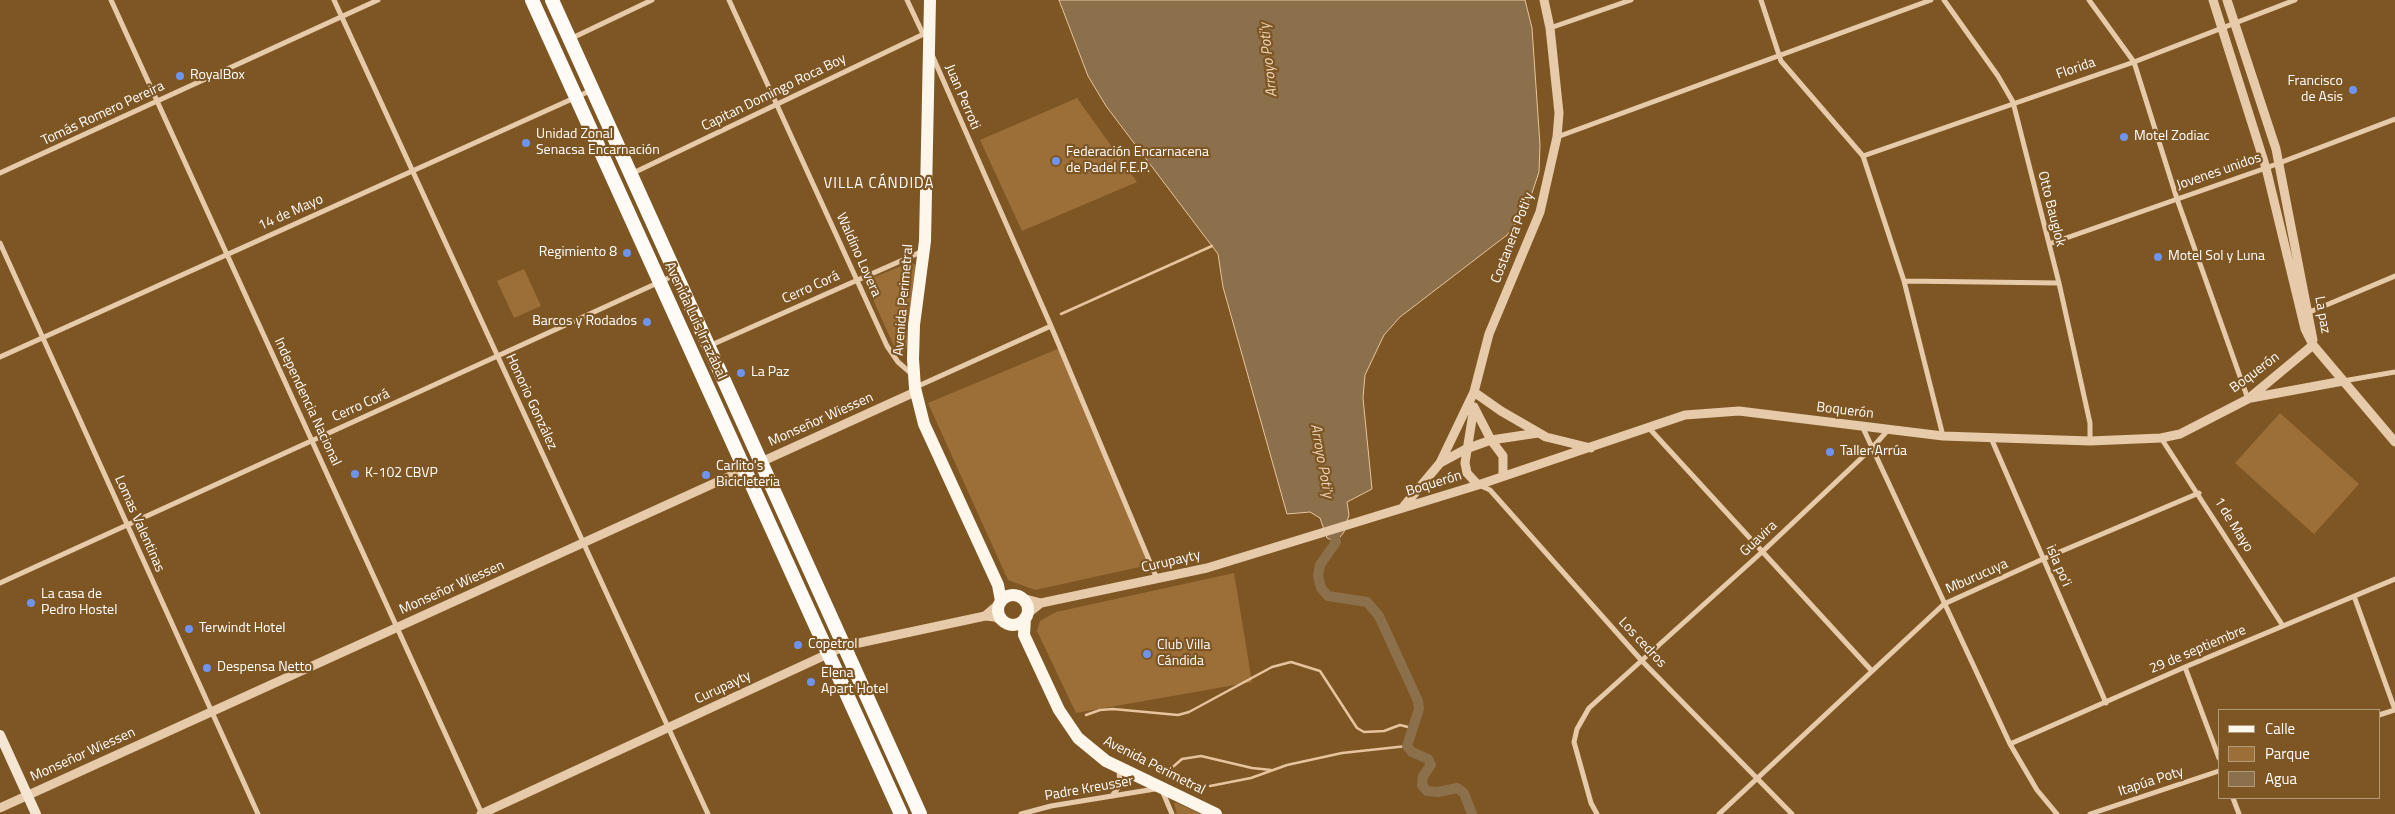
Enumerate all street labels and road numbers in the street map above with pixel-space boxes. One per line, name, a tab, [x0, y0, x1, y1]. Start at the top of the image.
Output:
street label: Capitan Domingo Roca Boy	[699, 51, 849, 135]
street label: Florida	[2054, 54, 2098, 84]
street label: Juan Perroti	[941, 62, 983, 132]
street label: Tomás Romero Pereira	[39, 78, 167, 150]
street label: Jovenes unidos	[2174, 150, 2264, 194]
street label: Otto Bauglok	[2034, 170, 2068, 248]
street label: Costanera Poti'y	[1488, 190, 1538, 286]
street label: 14 de Mayo	[256, 191, 326, 235]
street label: Waldino Lovera	[832, 210, 884, 300]
street label: Avenida Perimetral	[891, 244, 917, 356]
street label: Avenida Luis Irrazábal	[660, 260, 730, 382]
street label: Cerro Corá	[780, 268, 842, 308]
street label: La paz	[2310, 295, 2334, 335]
street label: Independencia Nacional	[270, 335, 344, 469]
street label: Boquerón	[2227, 349, 2283, 397]
street label: Honorio González	[501, 351, 561, 453]
street label: Cerro Corá	[330, 386, 392, 426]
street label: Monseñor Wiessen	[766, 389, 876, 451]
street label: Boquerón	[1815, 399, 1875, 423]
street label: Boquerón	[1404, 468, 1464, 500]
street label: Lomas Valentinas	[110, 473, 168, 575]
street label: 1 de Mayo	[2210, 495, 2256, 555]
street label: Guavira	[1737, 518, 1781, 560]
street label: isla po'i	[2042, 543, 2074, 589]
street label: Curupayty	[1140, 547, 1202, 577]
street label: Mburucuya	[1943, 556, 2011, 598]
street label: Monseñor Wiessen	[397, 557, 507, 619]
street label: Los cedros	[1614, 614, 1670, 672]
street label: 29 de septiembre	[2147, 622, 2249, 678]
street label: Curupayty	[692, 668, 754, 708]
street label: Monseñor Wiessen	[28, 724, 138, 786]
street label: Avenida Perimetral	[1100, 733, 1208, 799]
street label: Itapúa Poty	[2116, 764, 2186, 800]
street label: Padre Kreusser	[1043, 773, 1135, 805]

